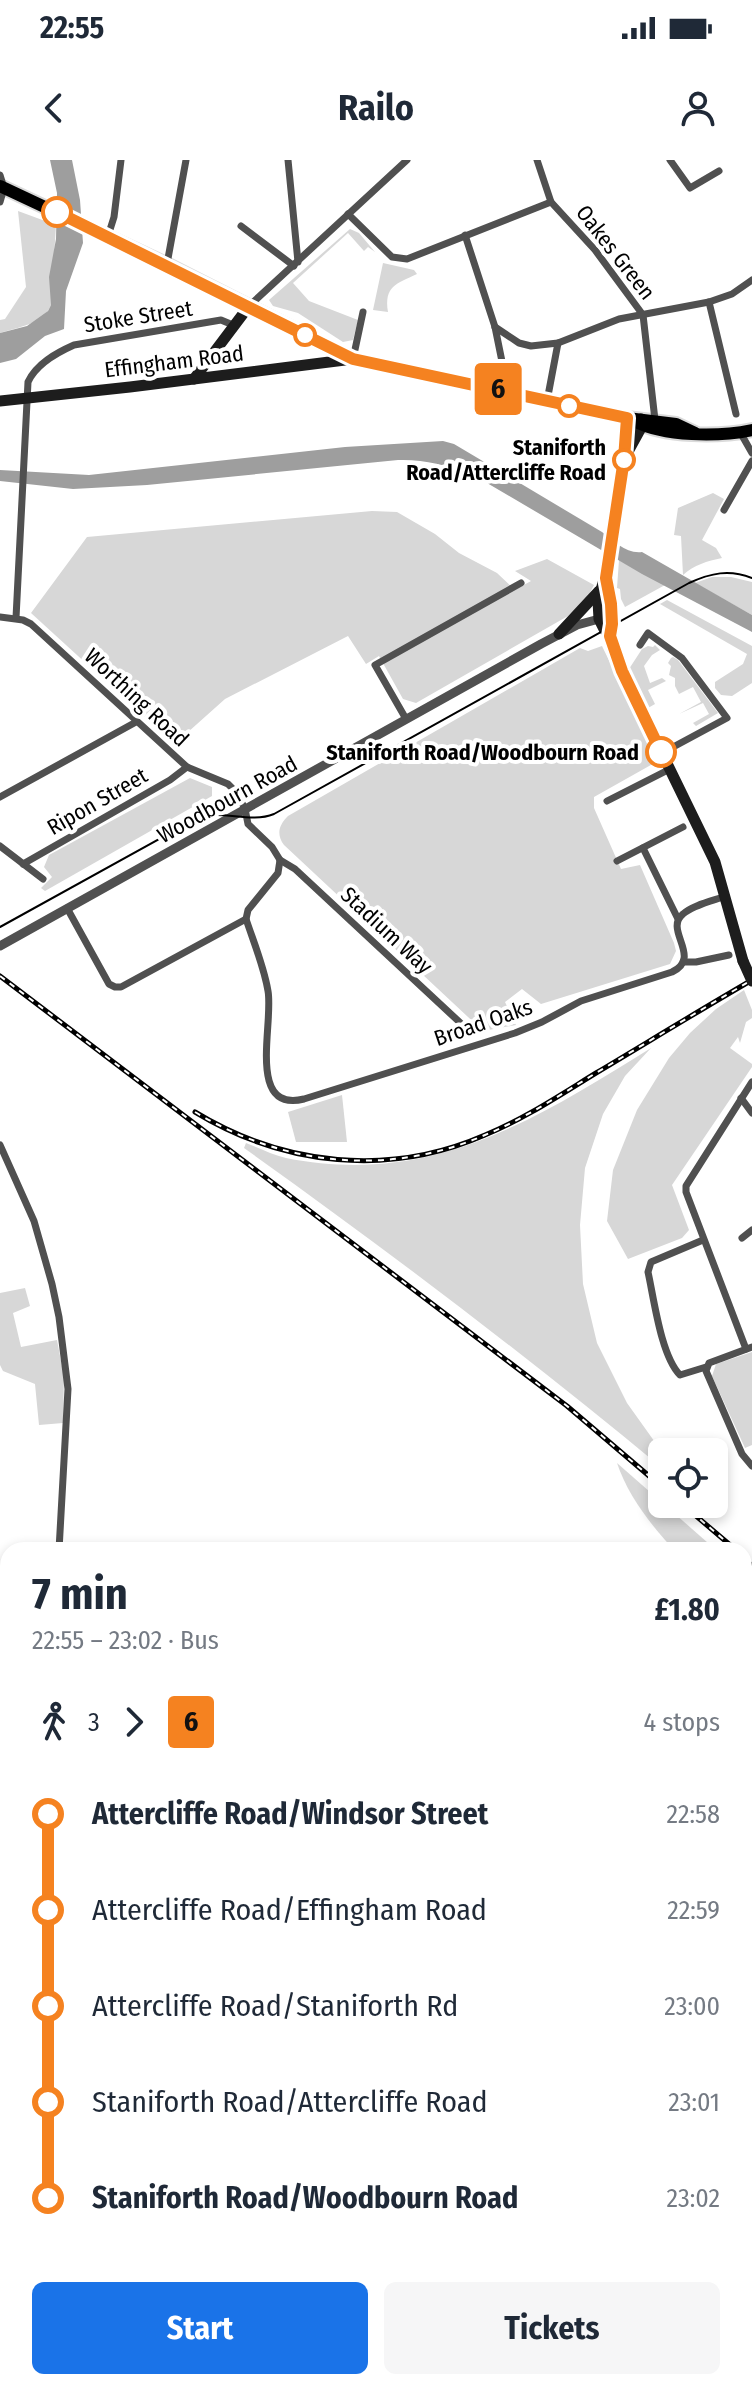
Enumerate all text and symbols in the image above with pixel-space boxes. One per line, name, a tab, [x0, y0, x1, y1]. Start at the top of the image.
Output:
text: 22:55	[40, 10, 104, 46]
icon: back	[32, 86, 76, 130]
text: Railo	[338, 86, 414, 130]
icon: person	[676, 86, 720, 130]
unlabelled marker	[42, 197, 72, 227]
street label: Oakes Green	[570, 200, 661, 305]
street label: Stoke Street	[82, 294, 195, 338]
unlabelled marker	[294, 324, 316, 346]
street label: Effingham Road	[103, 340, 245, 383]
line badge: 6	[472, 363, 524, 415]
text: 6	[491, 372, 505, 405]
unlabelled marker	[558, 395, 580, 417]
place label: Staniforth Road/Attercliffe Road	[406, 434, 606, 486]
marker: Staniforth Road/Attercliffe Road	[613, 449, 635, 471]
street label: Worthing Road	[79, 642, 194, 752]
marker: Staniforth Road/Woodbourn Road	[646, 737, 676, 767]
place label: Staniforth Road/Woodbourn Road	[326, 739, 639, 766]
street label: Woodbourn Road	[152, 750, 302, 849]
street label: Ripon Street	[42, 761, 153, 841]
street label: Stadium Way	[335, 881, 438, 980]
street label: Broad Oaks	[430, 993, 536, 1052]
map controls	[648, 1438, 728, 1518]
button: locate	[648, 1438, 728, 1518]
text: 7 min	[32, 1568, 128, 1621]
text: £1.80	[655, 1592, 720, 1628]
text: 22:55 – 23:02 · Bus	[32, 1625, 219, 1656]
icon: walk	[32, 1700, 76, 1744]
icon: forward	[112, 1700, 156, 1744]
text: 6	[184, 1705, 198, 1738]
text: 3	[88, 1707, 100, 1738]
text: 4 stops	[643, 1707, 720, 1738]
text: Attercliffe Road/Windsor Street	[92, 1796, 488, 1832]
text: 22:58	[667, 1799, 720, 1830]
text: Attercliffe Road/Effingham Road	[92, 1892, 487, 1928]
text: 22:59	[667, 1895, 720, 1926]
text: Attercliffe Road/Staniforth Rd	[92, 1988, 458, 2024]
text: 23:00	[664, 1991, 720, 2022]
text: Staniforth Road/Attercliffe Road	[92, 2084, 488, 2120]
text: 23:01	[668, 2087, 720, 2118]
text: Staniforth Road/Woodbourn Road	[92, 2180, 518, 2216]
text: 23:02	[667, 2183, 720, 2214]
button: Start	[32, 2282, 368, 2374]
button: Tickets	[384, 2282, 720, 2374]

